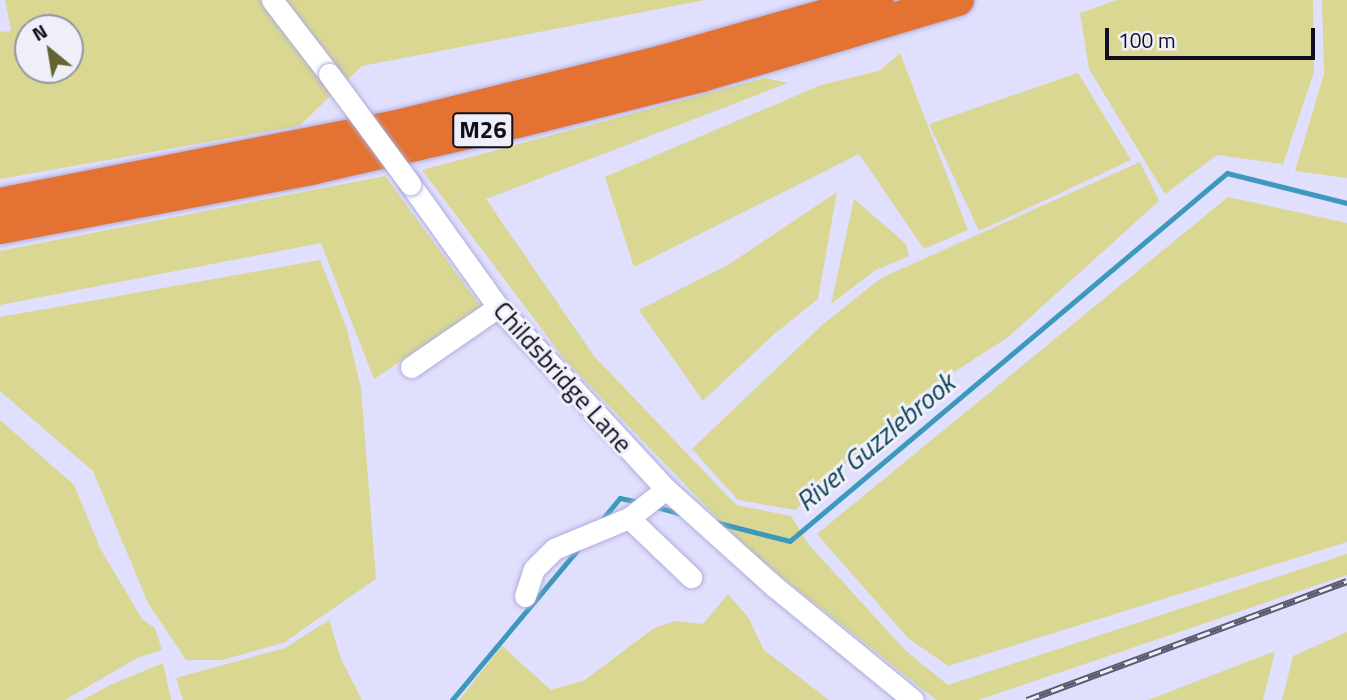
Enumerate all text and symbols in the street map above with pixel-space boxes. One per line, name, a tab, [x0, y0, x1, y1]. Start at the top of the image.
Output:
north arrow	[14, 14, 84, 84]
scale bar	[1109, 14, 1319, 58]
text: N	[26, 16, 52, 48]
text: 100 m	[1118, 24, 1175, 56]
road number: M26	[452, 110, 514, 150]
street label: Childsbridge Lane	[487, 295, 639, 459]
water label: River Guzzlebrook	[789, 366, 961, 518]

